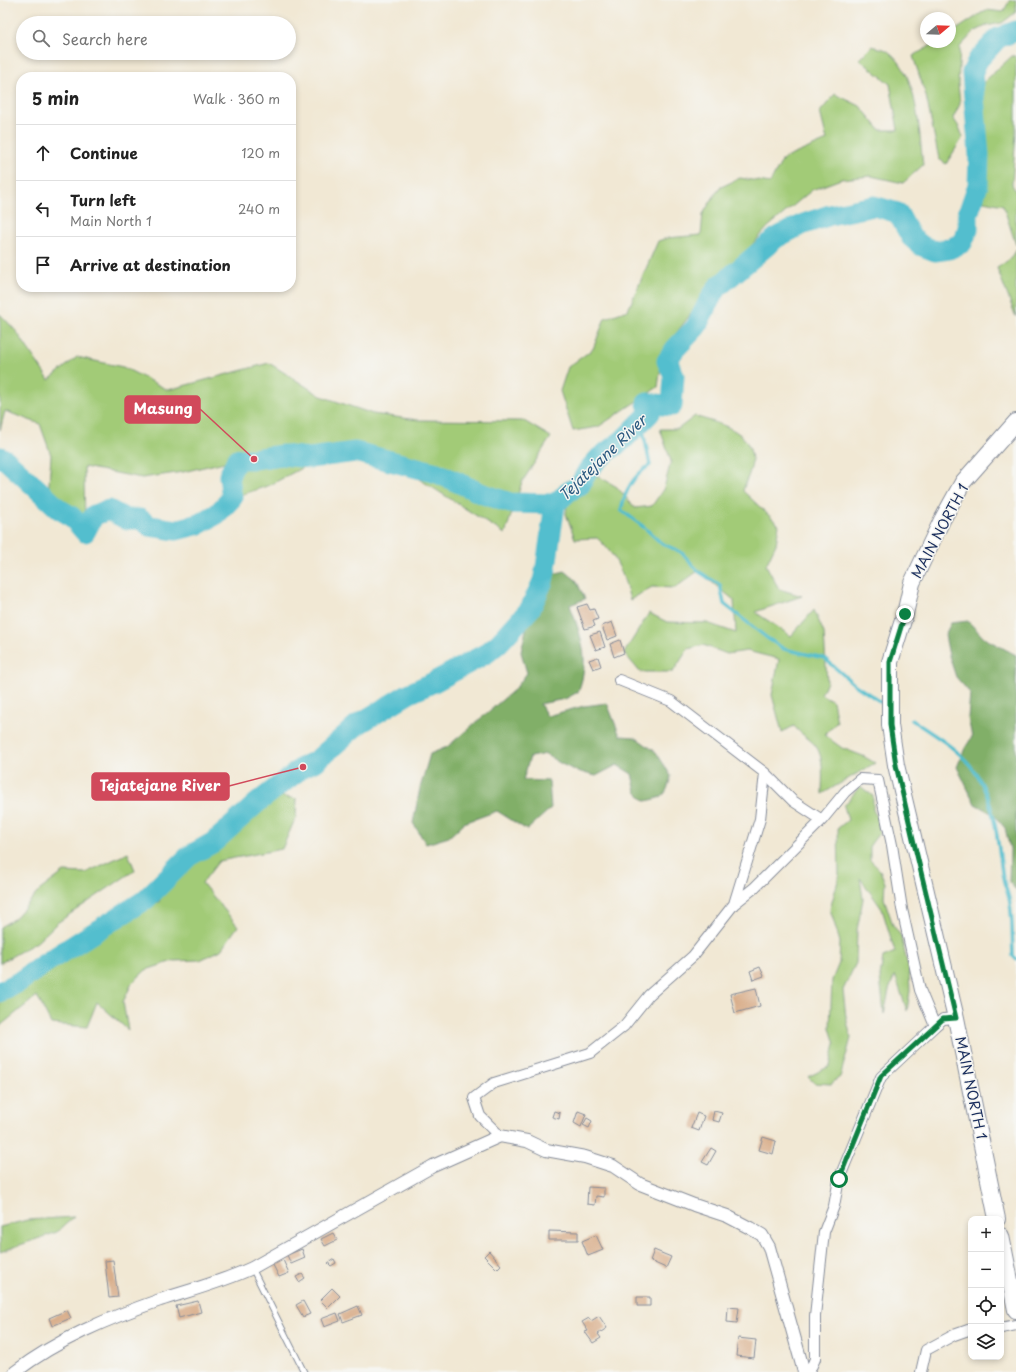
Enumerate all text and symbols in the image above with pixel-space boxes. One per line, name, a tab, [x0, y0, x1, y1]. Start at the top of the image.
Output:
north arrow	[920, 12, 956, 48]
search box	[16, 16, 296, 60]
icon: search	[30, 27, 52, 49]
text: Search here	[62, 27, 148, 50]
text: 5 min	[32, 85, 79, 111]
text: Walk · 360 m	[193, 89, 280, 108]
text: Continue	[70, 141, 138, 164]
icon: ahead	[32, 142, 54, 164]
text: 120 m	[241, 143, 280, 162]
text: Turn left	[70, 188, 136, 211]
icon: left	[32, 198, 54, 220]
text: 240 m	[238, 199, 280, 218]
text: Main North 1	[70, 211, 152, 230]
text: Arrive at destination	[70, 253, 231, 276]
icon: arrive	[32, 254, 54, 276]
callout: Masung	[125, 396, 200, 423]
text: Masung	[133, 396, 193, 419]
water label: Tejatejane River	[553, 407, 653, 505]
street label: MAIN NORTH 1	[906, 480, 973, 582]
route end	[896, 605, 914, 623]
callout: Tejatejane River	[92, 773, 229, 800]
text: Tejatejane River	[100, 773, 221, 796]
street label: MAIN NORTH 1	[950, 1034, 993, 1141]
route start	[830, 1170, 848, 1188]
map controls	[968, 1216, 1004, 1360]
button: +	[968, 1216, 1004, 1252]
button: −	[968, 1252, 1004, 1288]
button: locate	[968, 1288, 1004, 1324]
button: layers	[968, 1324, 1004, 1360]

